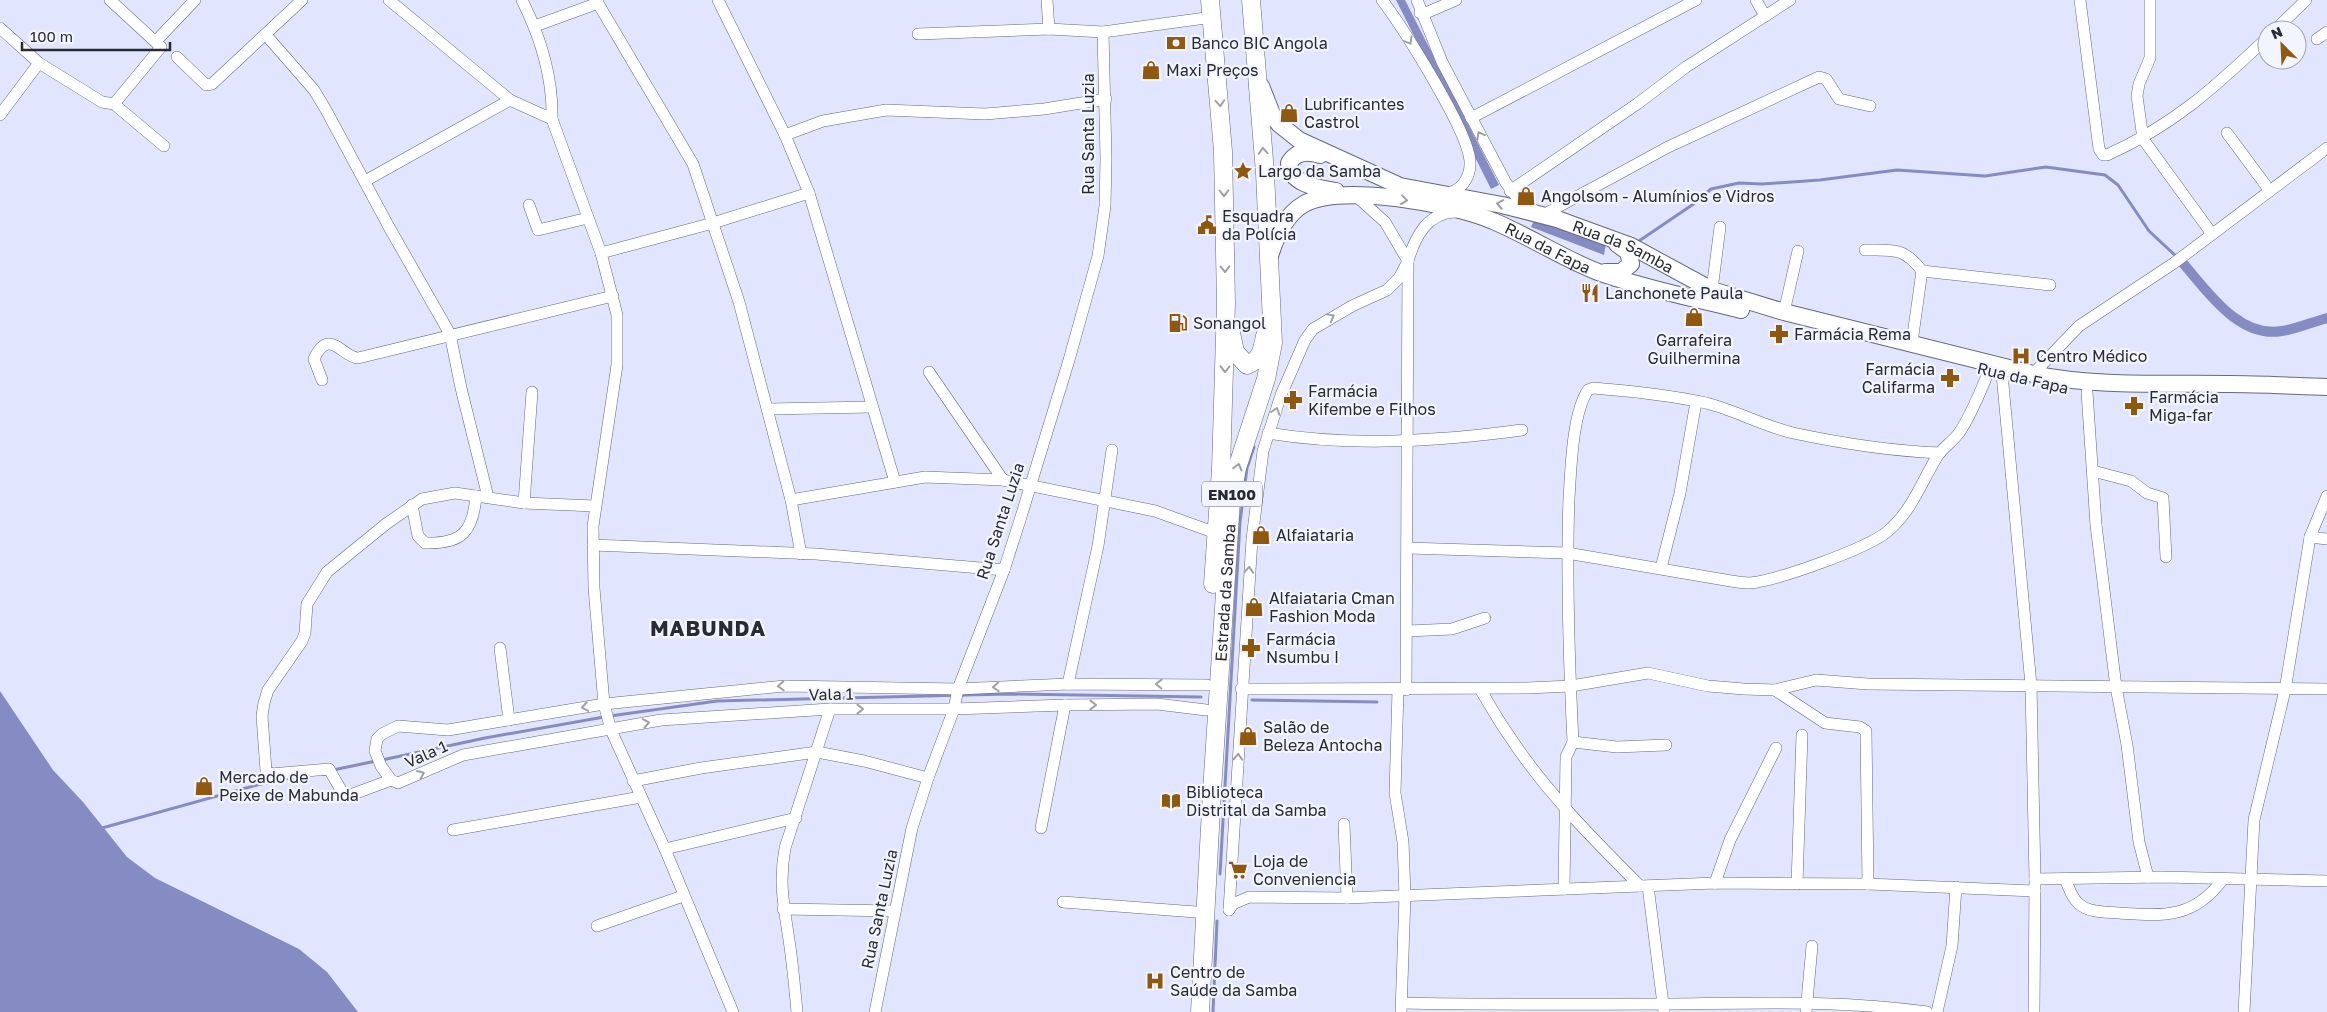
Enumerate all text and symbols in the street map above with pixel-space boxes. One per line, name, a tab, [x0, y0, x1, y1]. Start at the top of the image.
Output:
scale bar	[22, 20, 170, 52]
north arrow	[2257, 20, 2307, 70]
text: N	[2268, 23, 2285, 43]
text: 100 m	[30, 27, 73, 45]
bank icon: Banco BIC Angola	[1165, 32, 1187, 54]
place label: Banco BIC Angola	[1191, 33, 1328, 53]
one-way arrow	[1402, 36, 1412, 45]
shop icon: Maxi Preços	[1140, 59, 1162, 81]
place label: Maxi Preços	[1166, 60, 1259, 80]
street label: Rua Santa Luzia	[1078, 73, 1098, 195]
place label: Lubrificantes Castrol	[1304, 94, 1405, 132]
one-way arrow	[1214, 99, 1225, 107]
shop icon: Lubrificantes Castrol	[1278, 102, 1300, 124]
one-way arrow	[1476, 131, 1486, 140]
one-way arrow	[1258, 146, 1269, 154]
place icon: Largo da Samba	[1232, 160, 1254, 182]
place label: Largo da Samba	[1258, 161, 1381, 181]
shop icon: Angolsom - Alumínios e Vidros	[1515, 185, 1537, 207]
place label: Angolsom - Alumínios e Vidros	[1541, 186, 1775, 206]
one-way arrow	[1219, 190, 1229, 197]
one-way arrow	[1400, 195, 1409, 205]
one-way arrow	[1495, 200, 1504, 210]
place label: Esquadra da Polícia	[1222, 206, 1296, 244]
public building icon: Esquadra da Polícia	[1196, 214, 1218, 236]
street label: Rua da Samba	[1570, 216, 1677, 277]
street label: Rua da Fapa	[1502, 218, 1594, 278]
one-way arrow	[1220, 266, 1231, 274]
restaurant icon: Lanchonete Paula	[1579, 282, 1601, 304]
place label: Lanchonete Paula	[1605, 283, 1743, 303]
shop icon: Garrafeira Guilhermina	[1683, 306, 1705, 328]
fuel station icon: Sonangol	[1167, 312, 1189, 334]
place label: Sonangol	[1193, 313, 1266, 333]
one-way arrow	[1326, 313, 1335, 323]
pharmacy icon: Farmácia Rema	[1768, 323, 1790, 345]
place label: Farmácia Rema	[1794, 324, 1911, 344]
place label: Garrafeira Guilhermina	[1647, 330, 1741, 368]
hospital icon: Centro Médico	[2010, 345, 2032, 367]
place label: Centro Médico	[2036, 346, 2147, 366]
street label: Rua da Fapa	[1975, 358, 2071, 398]
place label: Farmácia Califarma	[1862, 359, 1935, 397]
one-way arrow	[1220, 366, 1230, 373]
pharmacy icon: Farmácia Califarma	[1939, 367, 1961, 389]
place label: Farmácia Kifembe e Filhos	[1308, 381, 1436, 419]
place label: Farmácia Miga-far	[2149, 387, 2219, 425]
pharmacy icon: Farmácia Kifembe e Filhos	[1282, 389, 1304, 411]
pharmacy icon: Farmácia Miga-far	[2123, 395, 2145, 417]
one-way arrow	[1270, 407, 1280, 415]
street label: Rua Santa Luzia	[972, 460, 1028, 582]
one-way arrow	[1232, 463, 1243, 472]
road number: EN100	[1202, 482, 1262, 506]
street label: Estrada da Samba	[1211, 523, 1239, 662]
shop icon: Alfaiataria	[1250, 524, 1272, 546]
place label: Alfaiataria	[1276, 525, 1354, 545]
one-way arrow	[1244, 566, 1255, 574]
place label: Alfaiataria Cman Fashion Moda	[1269, 588, 1395, 626]
shop icon: Alfaiataria Cman Fashion Moda	[1243, 596, 1265, 618]
district label: MABUNDA	[650, 615, 766, 641]
place label: Farmácia Nsumbu I	[1266, 629, 1339, 667]
pharmacy icon: Farmácia Nsumbu I	[1240, 637, 1262, 659]
one-way arrow	[1154, 679, 1162, 689]
one-way arrow	[777, 681, 785, 692]
one-way arrow	[992, 682, 1000, 693]
street label: Vala 1	[808, 684, 854, 704]
one-way arrow	[1090, 700, 1097, 710]
one-way arrow	[581, 702, 589, 712]
one-way arrow	[857, 704, 865, 714]
place label: Salão de Beleza Antocha	[1263, 717, 1382, 755]
one-way arrow	[642, 718, 650, 729]
shop icon: Salão de Beleza Antocha	[1237, 725, 1259, 747]
street label: Vala 1	[401, 736, 451, 772]
one-way arrow	[1232, 753, 1243, 761]
place label: Mercado de Peixe de Mabunda	[219, 767, 359, 805]
one-way arrow	[415, 771, 424, 781]
shop icon: Mercado de Peixe de Mabunda	[193, 775, 215, 797]
place label: Biblioteca Distrital da Samba	[1186, 782, 1327, 820]
library icon: Biblioteca Distrital da Samba	[1160, 790, 1182, 812]
street label: Rua Santa Luzia	[857, 847, 901, 971]
place label: Loja de Conveniencia	[1253, 851, 1356, 889]
supermarket icon: Loja de Conveniencia	[1227, 859, 1249, 881]
place label: Centro de Saúde da Samba	[1170, 962, 1297, 1000]
hospital icon: Centro de Saúde da Samba	[1144, 970, 1166, 992]

